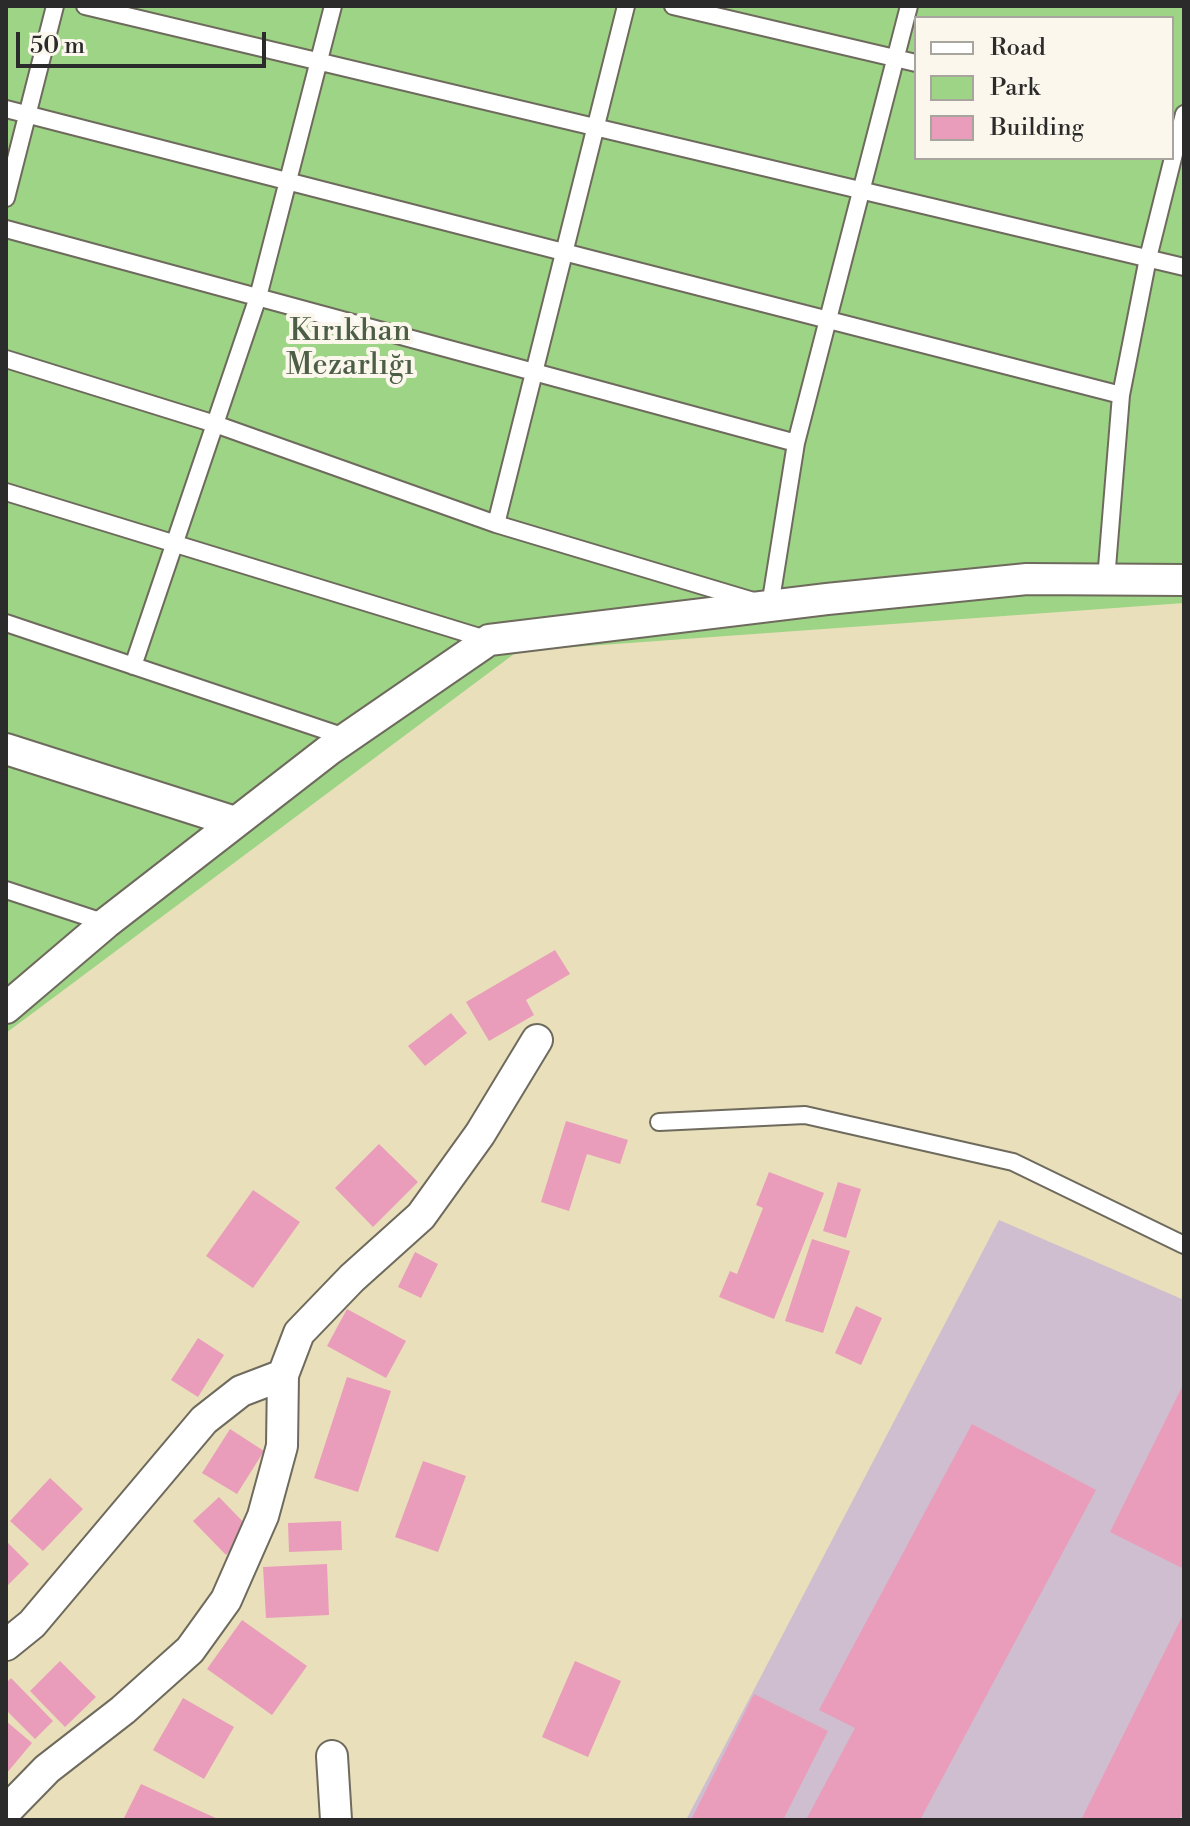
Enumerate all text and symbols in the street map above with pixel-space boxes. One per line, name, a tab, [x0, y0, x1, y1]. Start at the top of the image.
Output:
scale bar	[20, 16, 270, 66]
legend	[914, 16, 1174, 160]
text: 50 m	[30, 31, 85, 61]
text: Road	[990, 33, 1046, 63]
text: Park	[990, 73, 1040, 103]
text: Building	[990, 113, 1084, 143]
park label: Kırıkhan Mezarlığı	[286, 315, 414, 386]

